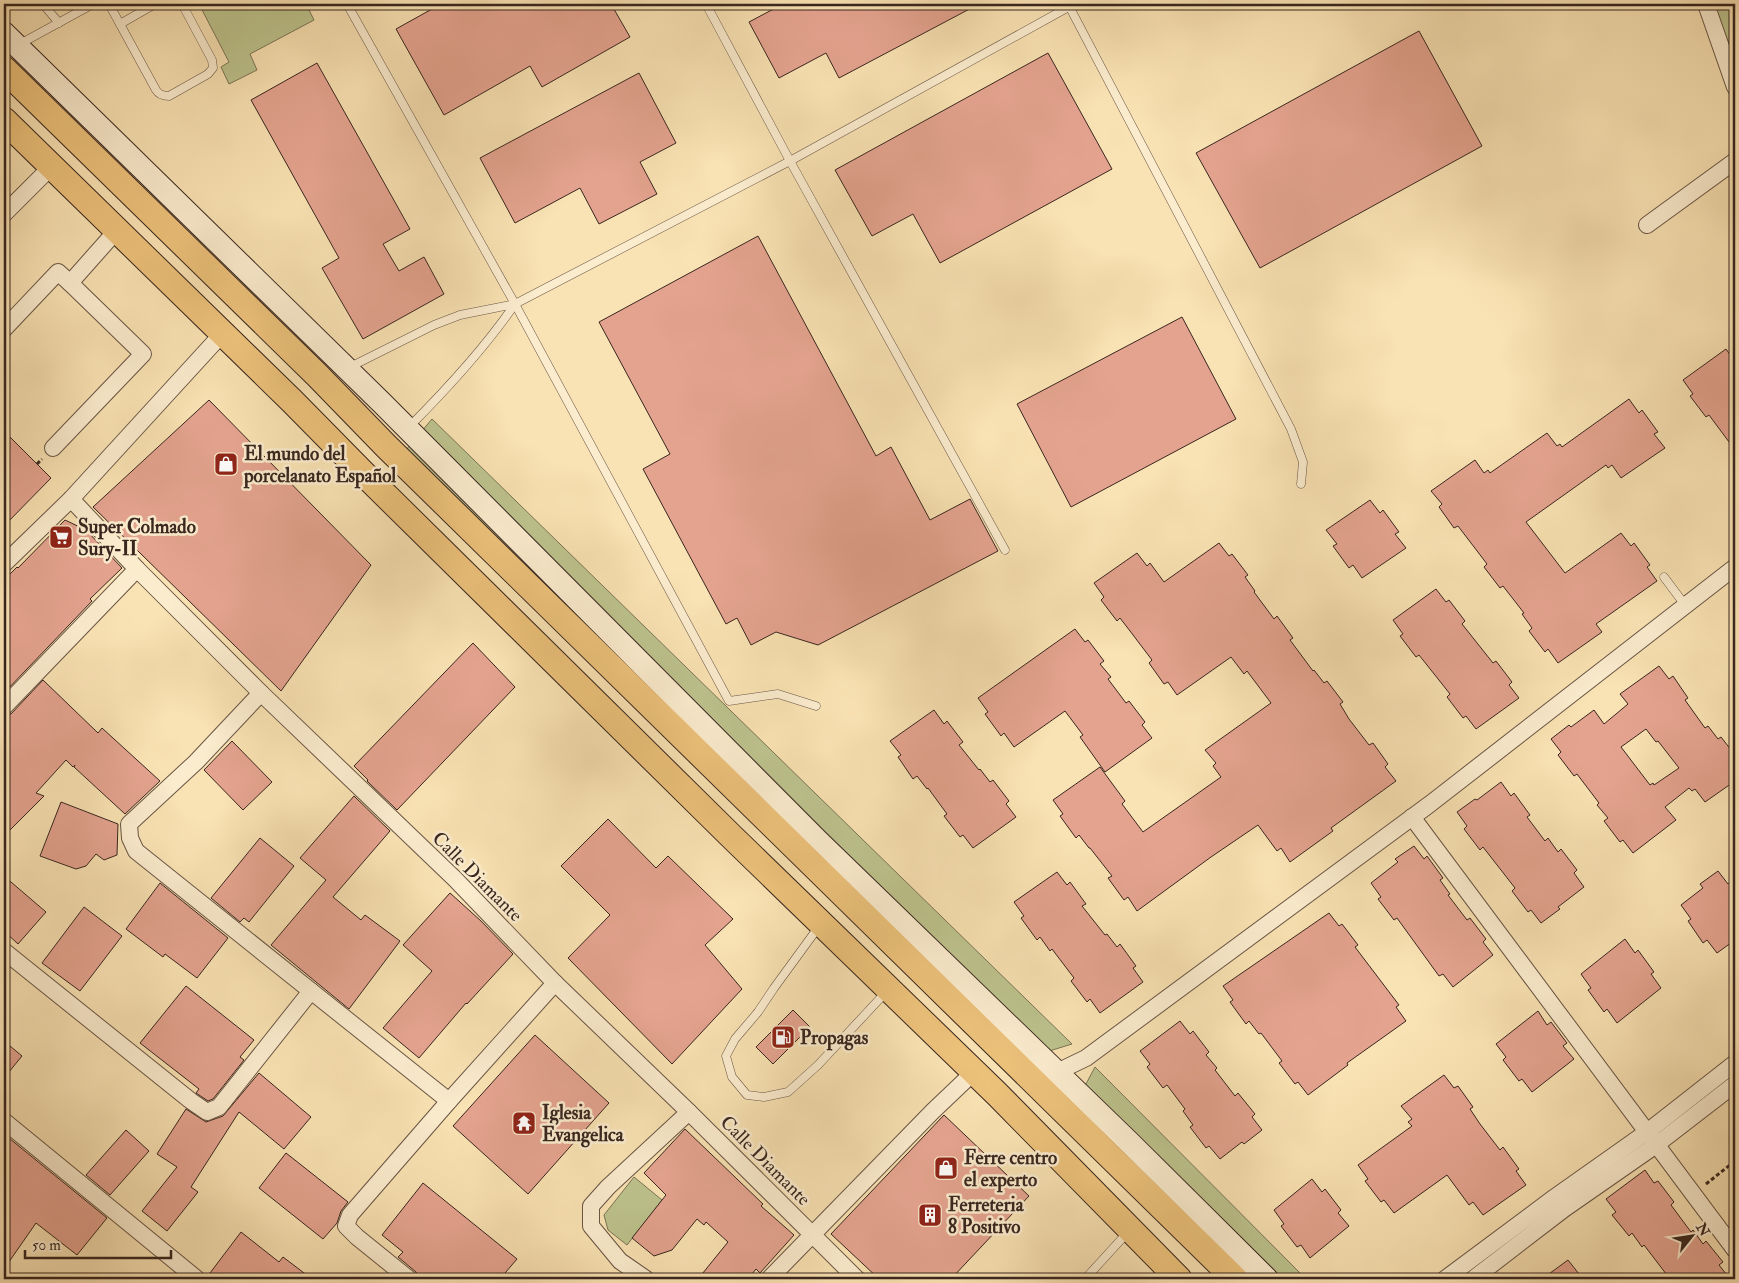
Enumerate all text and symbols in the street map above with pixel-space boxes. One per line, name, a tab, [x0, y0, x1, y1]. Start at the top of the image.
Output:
place label: El mundo del porcelanato Español	[243, 442, 396, 489]
shop icon: El mundo del porcelanato Español	[213, 451, 239, 477]
place label: Super Colmado Sury-II	[78, 515, 196, 562]
supermarket icon: Super Colmado Sury-II	[48, 524, 74, 550]
street label: Calle Diamante	[427, 827, 528, 927]
fuel station icon: Propagas	[770, 1024, 796, 1050]
place label: Propagas	[800, 1026, 869, 1051]
place label: Iglesia Evangelica	[542, 1101, 625, 1148]
temple icon: Iglesia Evangelica	[511, 1110, 537, 1136]
street label: Calle Diamante	[715, 1111, 816, 1211]
place label: Ferre centro el experto	[964, 1146, 1057, 1193]
shop icon: Ferre centro el experto	[933, 1155, 959, 1181]
place label: Ferreteria 8 Positivo	[948, 1193, 1025, 1239]
building icon: Ferreteria 8 Positivo	[917, 1202, 943, 1228]
north arrow	[1666, 1210, 1716, 1260]
text: N	[1692, 1219, 1714, 1240]
scale bar	[25, 1228, 171, 1260]
text: 50 m	[32, 1236, 61, 1255]

